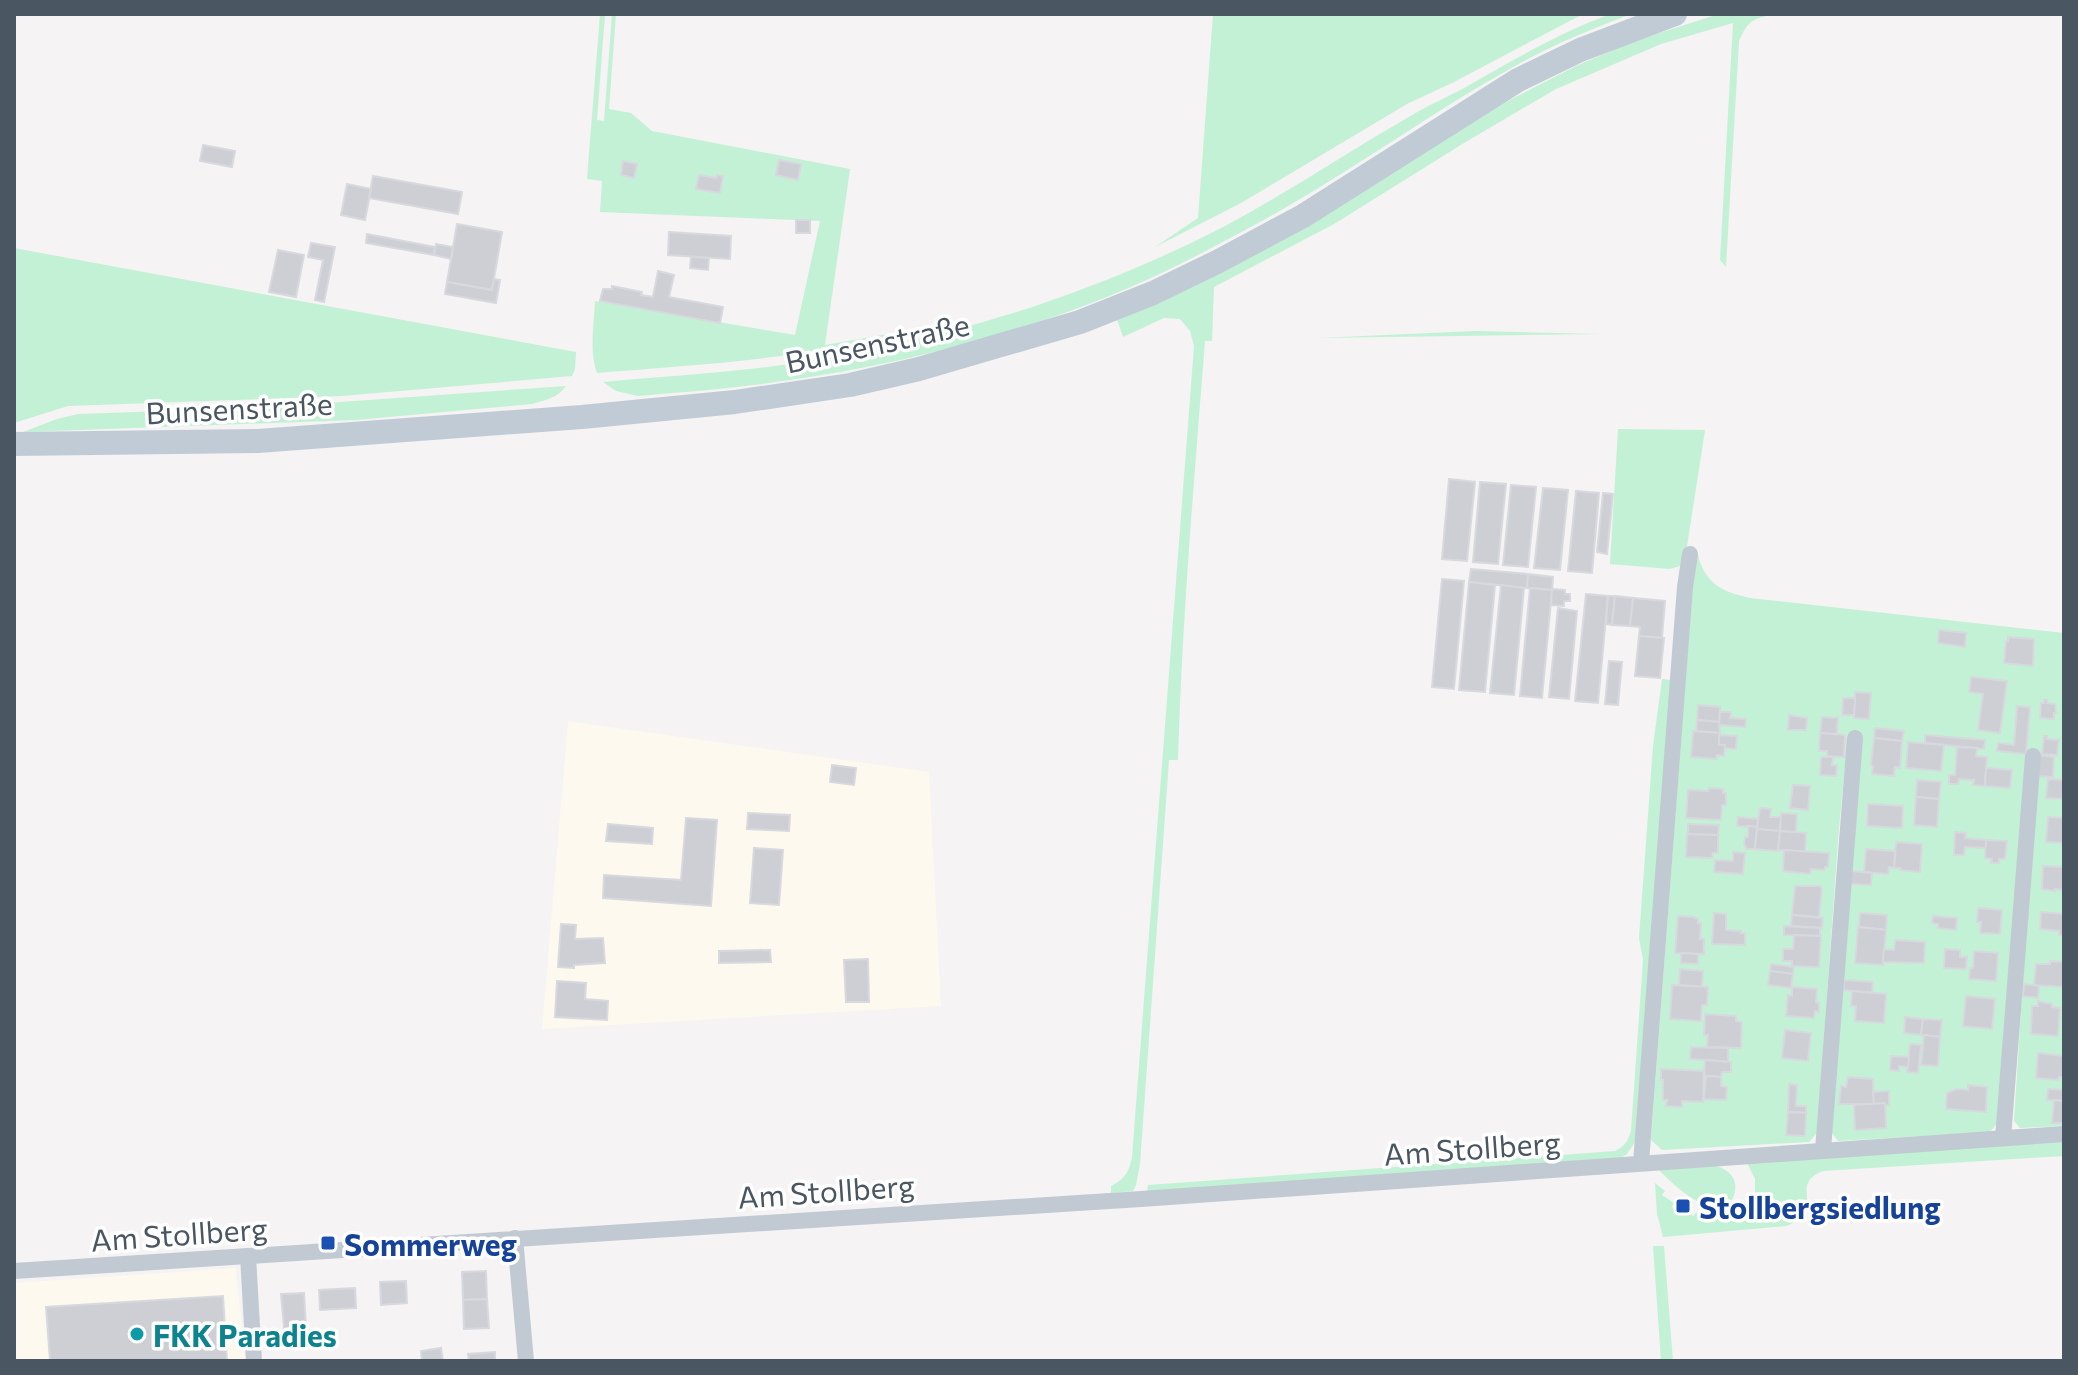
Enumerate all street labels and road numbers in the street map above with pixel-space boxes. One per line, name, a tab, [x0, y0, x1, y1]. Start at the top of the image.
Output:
street label: Bunsenstraße	[782, 304, 972, 380]
street label: Bunsenstraße	[145, 384, 333, 430]
street label: Am Stollberg	[1382, 1122, 1562, 1172]
street label: Am Stollberg	[736, 1165, 916, 1215]
street label: Am Stollberg	[89, 1208, 269, 1258]

